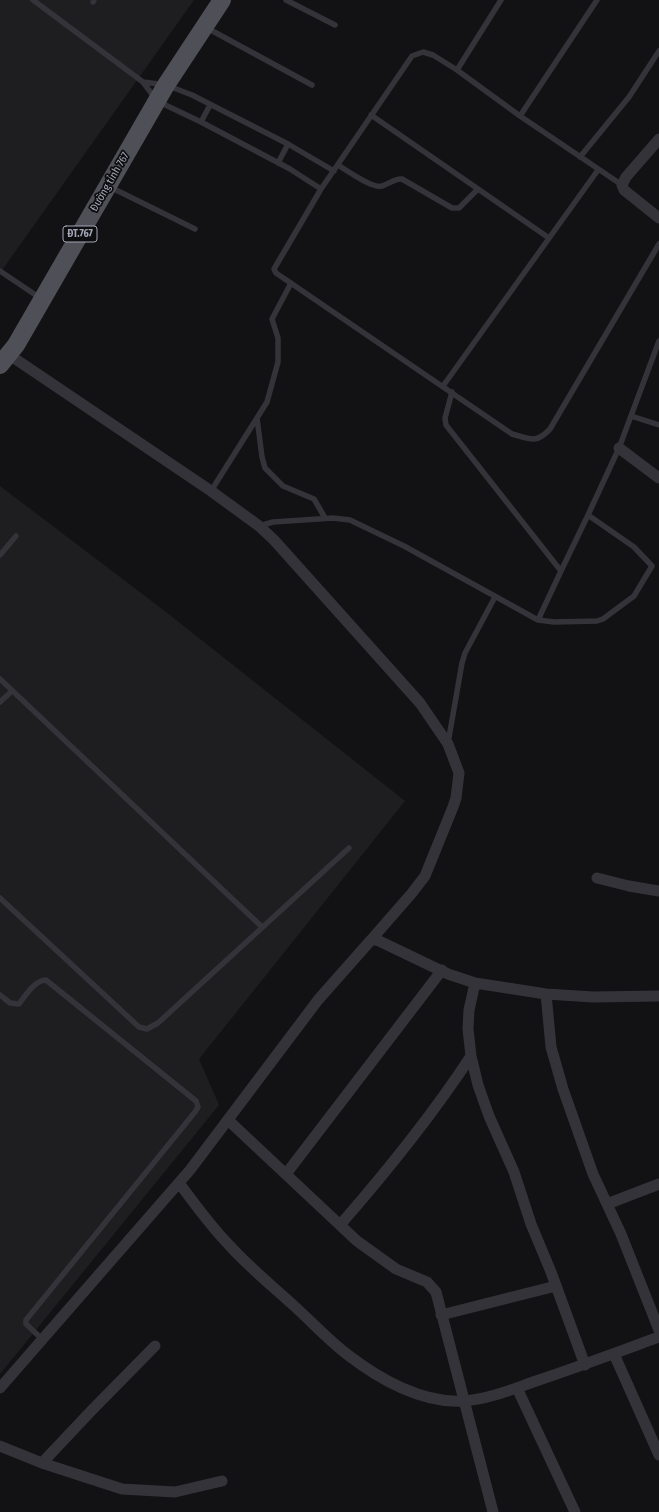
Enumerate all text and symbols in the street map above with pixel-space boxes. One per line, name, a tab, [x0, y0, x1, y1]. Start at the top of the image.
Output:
street label: Đường tỉnh 767	[88, 150, 132, 214]
road number: ĐT.767	[63, 226, 97, 242]

